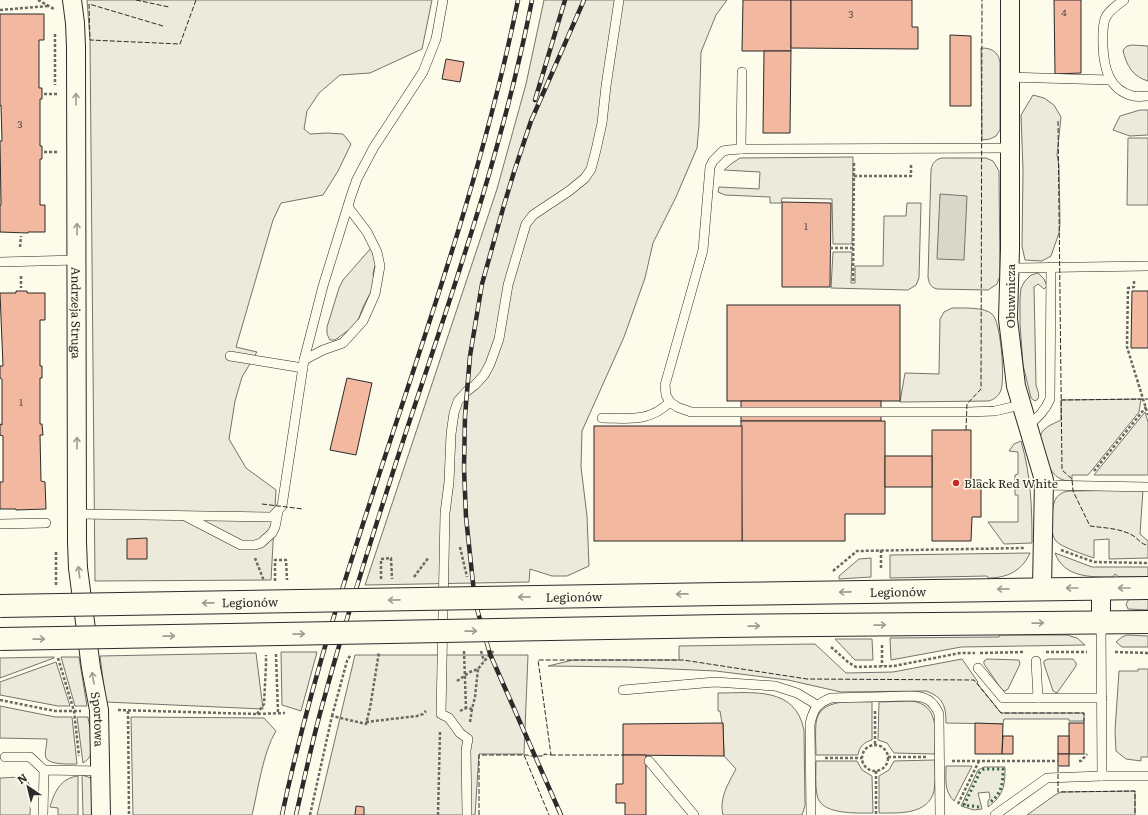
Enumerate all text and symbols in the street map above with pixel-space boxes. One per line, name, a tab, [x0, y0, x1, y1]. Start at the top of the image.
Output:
house number: 4	[1061, 4, 1067, 19]
house number: 3	[848, 6, 854, 21]
one-way arrow	[72, 93, 80, 106]
house number: 3	[17, 116, 23, 131]
house number: 1	[804, 218, 808, 233]
one-way arrow	[73, 223, 81, 236]
street label: Obuwnicza	[1001, 263, 1019, 328]
street label: Andrzeja Struga	[67, 267, 86, 359]
house number: 1	[19, 394, 23, 409]
one-way arrow	[73, 437, 81, 450]
place label: Black Red White	[964, 474, 1058, 492]
marker: Black Red White	[951, 478, 961, 488]
one-way arrow	[75, 566, 83, 579]
street label: Legionów	[870, 582, 927, 601]
one-way arrow	[1066, 584, 1079, 592]
one-way arrow	[1118, 584, 1131, 592]
one-way arrow	[997, 585, 1010, 593]
street label: Legionów	[545, 587, 603, 606]
one-way arrow	[839, 588, 852, 595]
one-way arrow	[676, 590, 689, 598]
street label: Legionów	[221, 592, 279, 611]
one-way arrow	[518, 593, 531, 601]
one-way arrow	[388, 596, 401, 603]
one-way arrow	[202, 599, 215, 607]
one-way arrow	[1031, 619, 1044, 627]
one-way arrow	[873, 621, 886, 628]
one-way arrow	[747, 622, 760, 630]
one-way arrow	[464, 627, 477, 635]
one-way arrow	[292, 630, 305, 638]
one-way arrow	[162, 632, 175, 640]
one-way arrow	[32, 635, 45, 642]
one-way arrow	[89, 672, 97, 685]
street label: Sportowa	[87, 690, 109, 748]
north arrow	[8, 767, 48, 807]
text: N	[13, 769, 30, 787]

